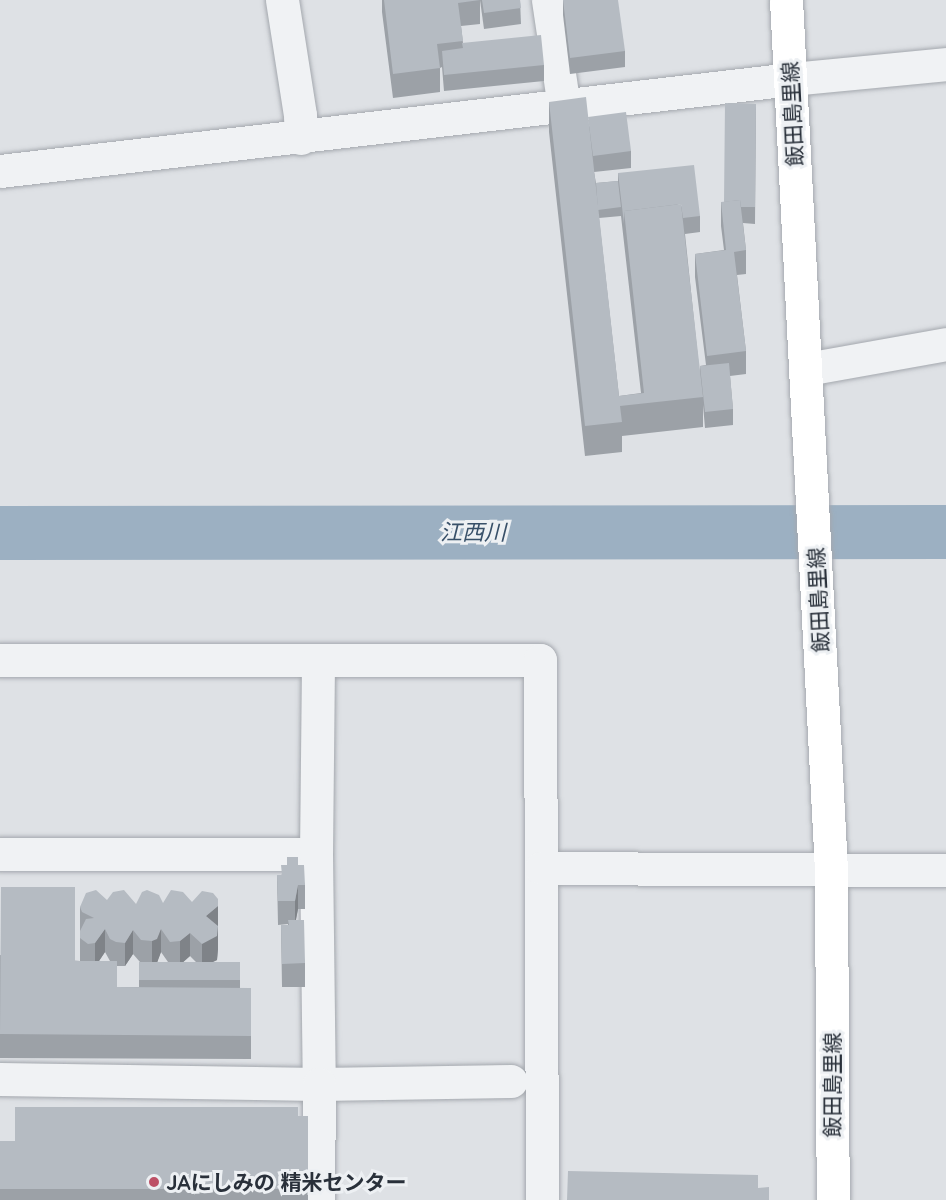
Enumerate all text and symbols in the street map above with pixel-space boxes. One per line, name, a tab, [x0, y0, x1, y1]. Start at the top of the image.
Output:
street label: 飯田島里線	[777, 61, 807, 167]
water label: 江西川	[440, 520, 506, 546]
street label: 飯田島里線	[803, 547, 833, 653]
street label: 飯田島里線	[819, 1033, 845, 1137]
place label: JAにしみの 精米センター	[166, 1169, 407, 1195]
marker: JAにしみの 精米センター	[147, 1175, 161, 1189]

